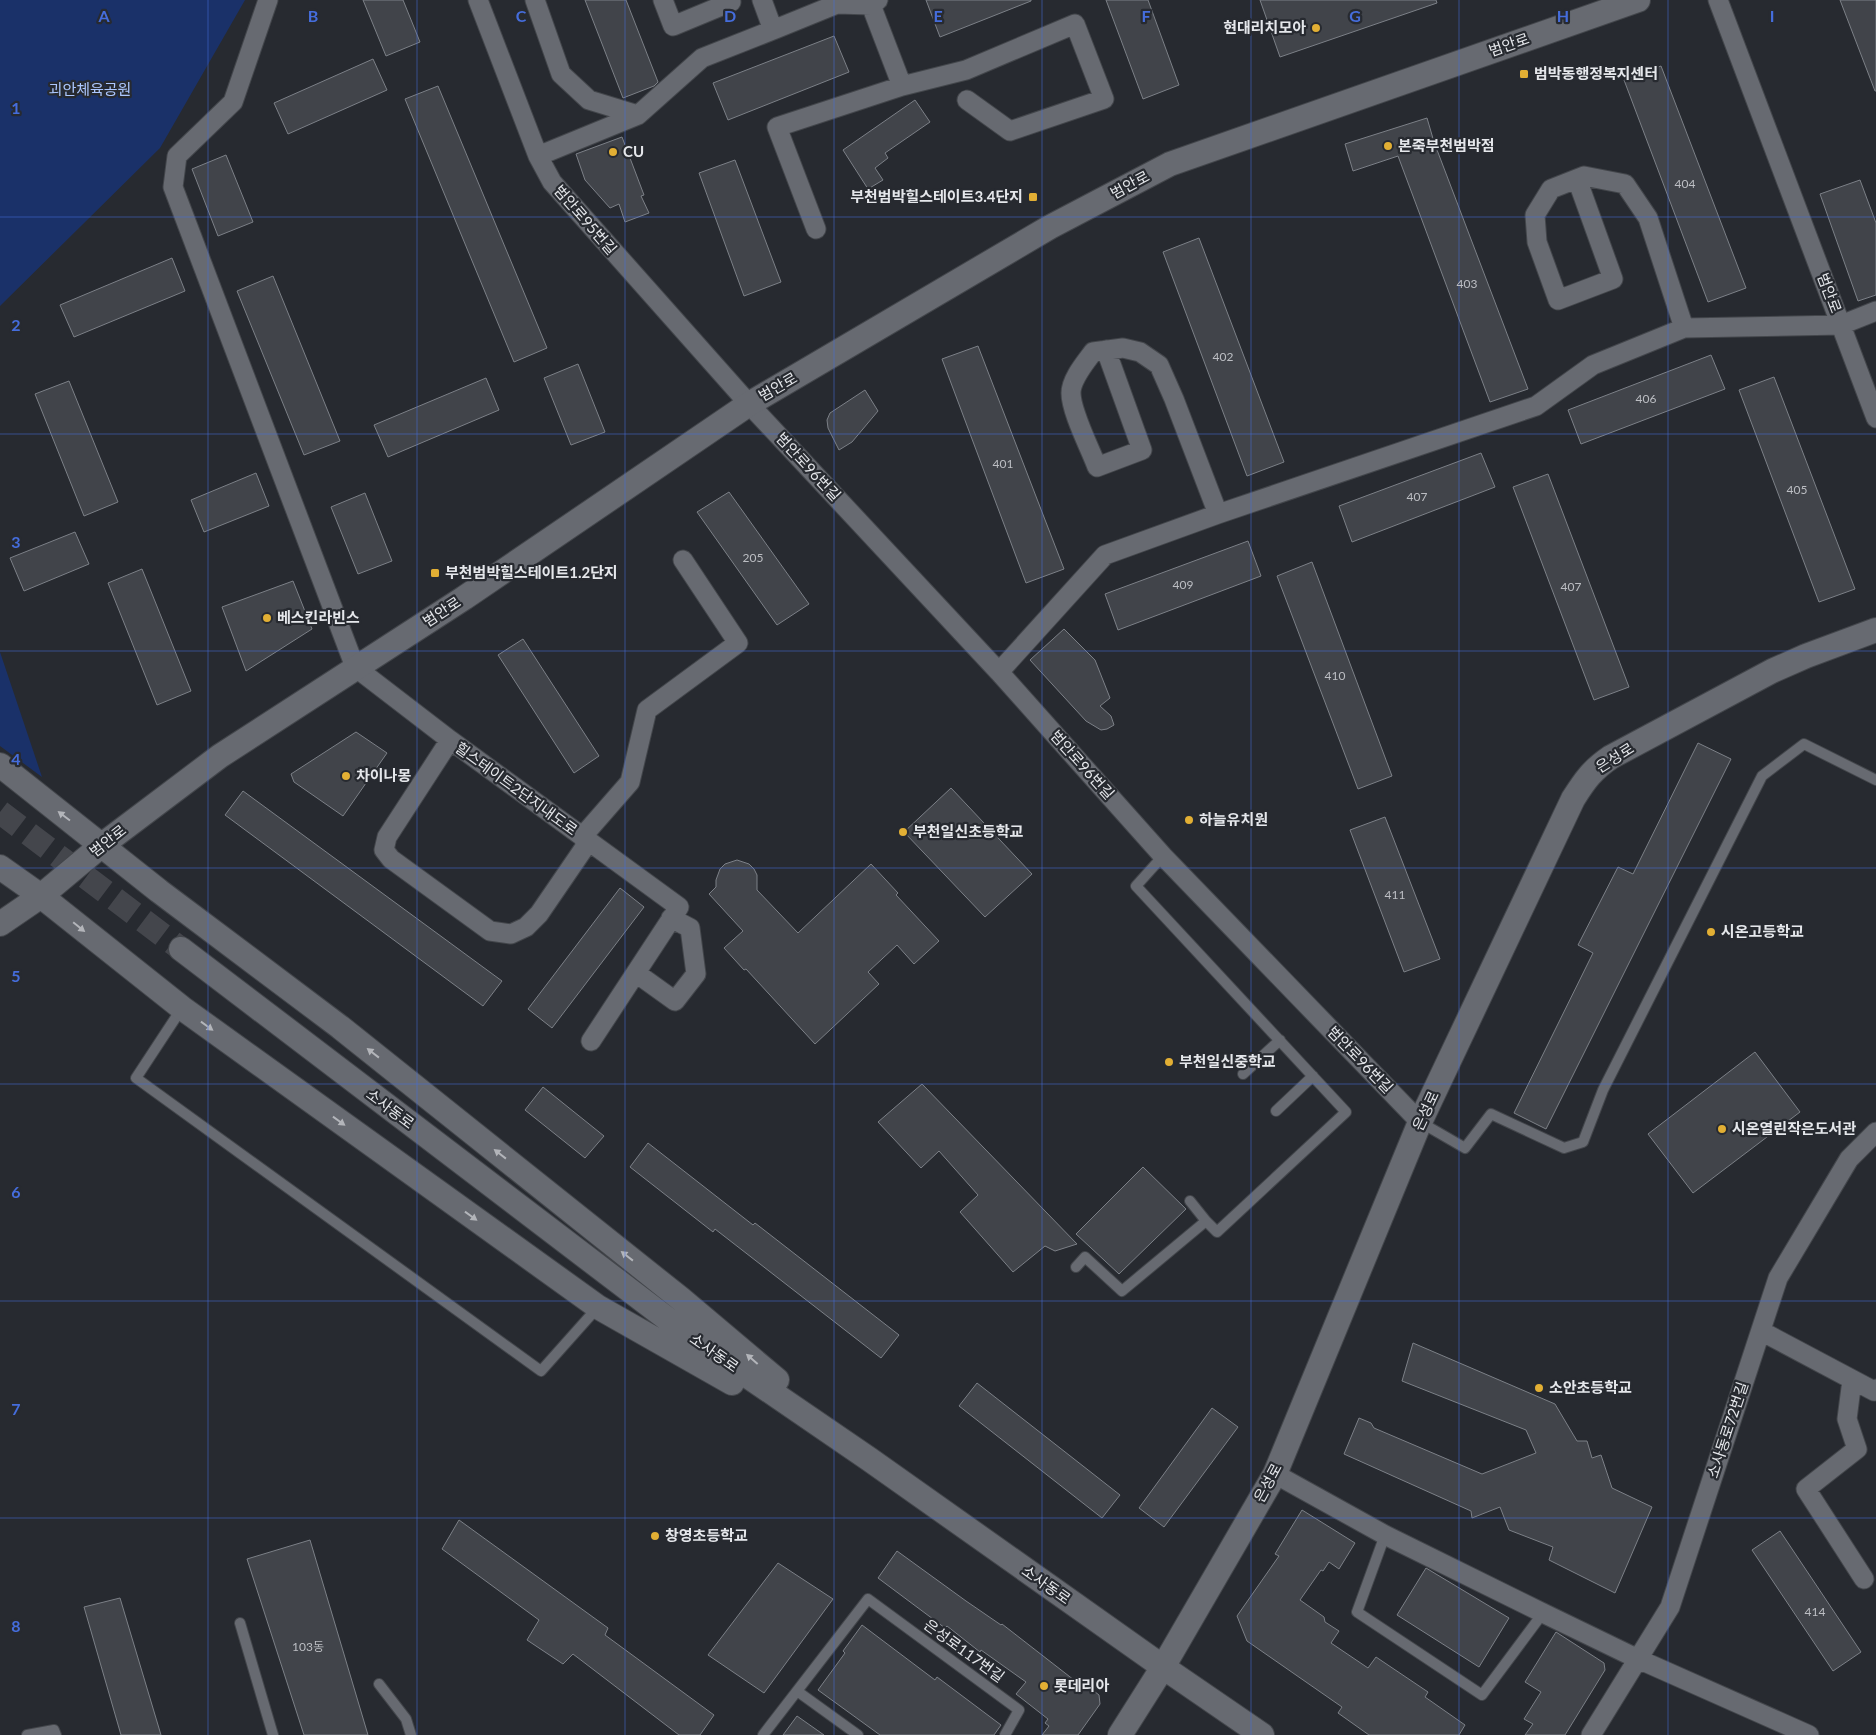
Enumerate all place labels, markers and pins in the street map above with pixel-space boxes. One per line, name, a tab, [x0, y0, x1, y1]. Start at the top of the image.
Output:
place label: 현대리치모아	[1223, 18, 1306, 36]
marker: 현대리치모아	[1310, 22, 1322, 34]
place label: 범박동행정복지센터	[1534, 64, 1658, 82]
marker: 범박동행정복지센터	[1518, 68, 1530, 80]
place label: 본죽부천범박점	[1398, 136, 1495, 154]
marker: 본죽부천범박점	[1382, 140, 1394, 152]
place label: CU	[623, 142, 644, 160]
marker: CU	[607, 146, 619, 158]
place label: 부천범박힐스테이트3.4단지	[850, 187, 1023, 205]
marker: 부천범박힐스테이트3.4단지	[1027, 191, 1039, 203]
place label: 부천범박힐스테이트1.2단지	[445, 563, 618, 581]
marker: 부천범박힐스테이트1.2단지	[429, 567, 441, 579]
place label: 베스킨라빈스	[277, 608, 360, 626]
marker: 베스킨라빈스	[261, 612, 273, 624]
place label: 차이나몽	[356, 766, 411, 784]
marker: 차이나몽	[340, 770, 352, 782]
place label: 하늘유치원	[1199, 810, 1268, 828]
marker: 하늘유치원	[1183, 814, 1195, 826]
place label: 부천일신초등학교	[913, 822, 1024, 840]
marker: 부천일신초등학교	[897, 826, 909, 838]
place label: 시온고등학교	[1721, 922, 1804, 940]
marker: 시온고등학교	[1705, 926, 1717, 938]
place label: 부천일신중학교	[1179, 1052, 1276, 1070]
marker: 부천일신중학교	[1163, 1056, 1175, 1068]
place label: 시온열린작은도서관	[1732, 1119, 1856, 1137]
marker: 시온열린작은도서관	[1716, 1123, 1728, 1135]
place label: 소안초등학교	[1549, 1378, 1632, 1396]
marker: 소안초등학교	[1533, 1382, 1545, 1394]
place label: 창영초등학교	[665, 1526, 748, 1544]
marker: 창영초등학교	[649, 1530, 661, 1542]
place label: 롯데리아	[1054, 1676, 1109, 1694]
marker: 롯데리아	[1038, 1680, 1050, 1692]

